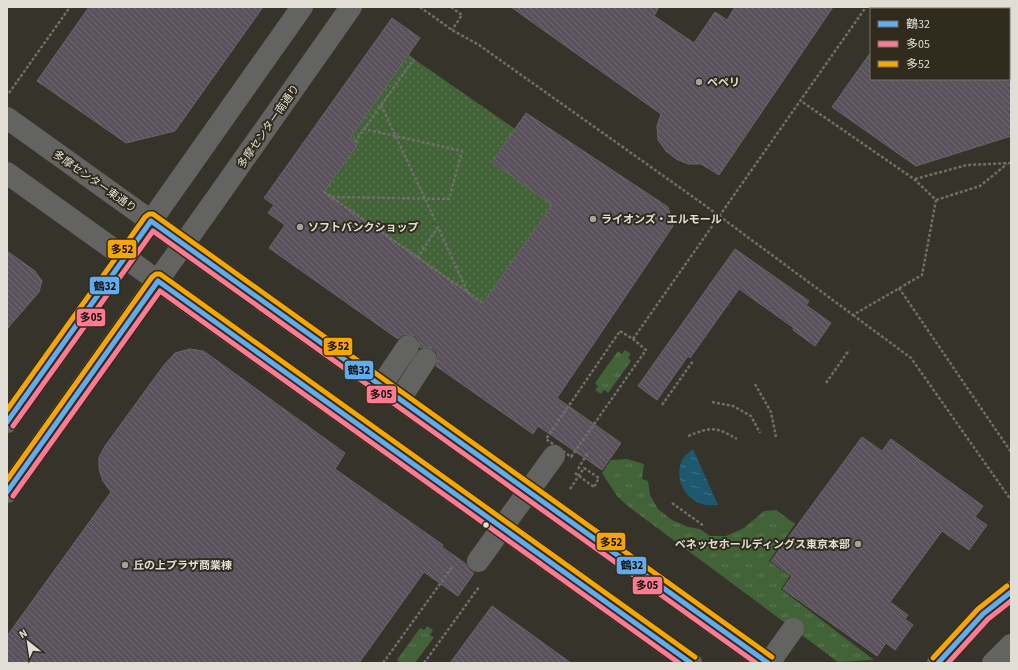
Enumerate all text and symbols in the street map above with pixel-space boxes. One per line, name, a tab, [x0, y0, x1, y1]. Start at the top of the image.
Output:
legend	[870, 8, 1010, 80]
text: 鶴32	[906, 16, 930, 33]
text: 多05	[906, 36, 930, 53]
text: 多52	[906, 56, 930, 73]
place label: ペペリ	[707, 75, 740, 90]
marker: ペペリ	[694, 77, 704, 87]
street label: 多摩センター南通り	[234, 81, 303, 171]
street label: 多摩センター東通り	[50, 147, 140, 216]
place label: ライオンズ・エルモール	[601, 212, 722, 227]
marker: ライオンズ・エルモール	[588, 214, 598, 224]
place label: ソフトバンクショップ	[308, 220, 419, 235]
marker: ソフトバンクショップ	[295, 222, 305, 232]
line badge: 多52	[107, 239, 137, 259]
text: 多52	[111, 242, 133, 257]
line badge: 鶴32	[89, 276, 120, 295]
text: 鶴32	[93, 279, 116, 294]
line badge: 多05	[76, 308, 106, 327]
text: 多05	[80, 310, 102, 325]
line badge: 多52	[323, 337, 353, 356]
text: 多52	[327, 339, 349, 354]
line badge: 鶴32	[344, 360, 374, 380]
text: 鶴32	[347, 363, 370, 378]
line badge: 多05	[366, 385, 397, 404]
text: 多05	[370, 387, 392, 402]
unlabelled marker	[481, 520, 491, 530]
line badge: 多52	[596, 532, 626, 551]
text: 多52	[600, 535, 622, 550]
place label: ベネッセホールディングス東京本部	[675, 537, 850, 552]
marker: ベネッセホールディングス東京本部	[853, 539, 863, 549]
line badge: 鶴32	[616, 556, 647, 575]
place label: 丘の上プラザ商業棟	[133, 558, 232, 573]
text: 鶴32	[620, 558, 643, 573]
marker: 丘の上プラザ商業棟	[120, 560, 130, 570]
line badge: 多05	[632, 576, 663, 595]
text: 多05	[636, 578, 658, 593]
north arrow	[8, 622, 48, 662]
text: N	[16, 625, 30, 642]

